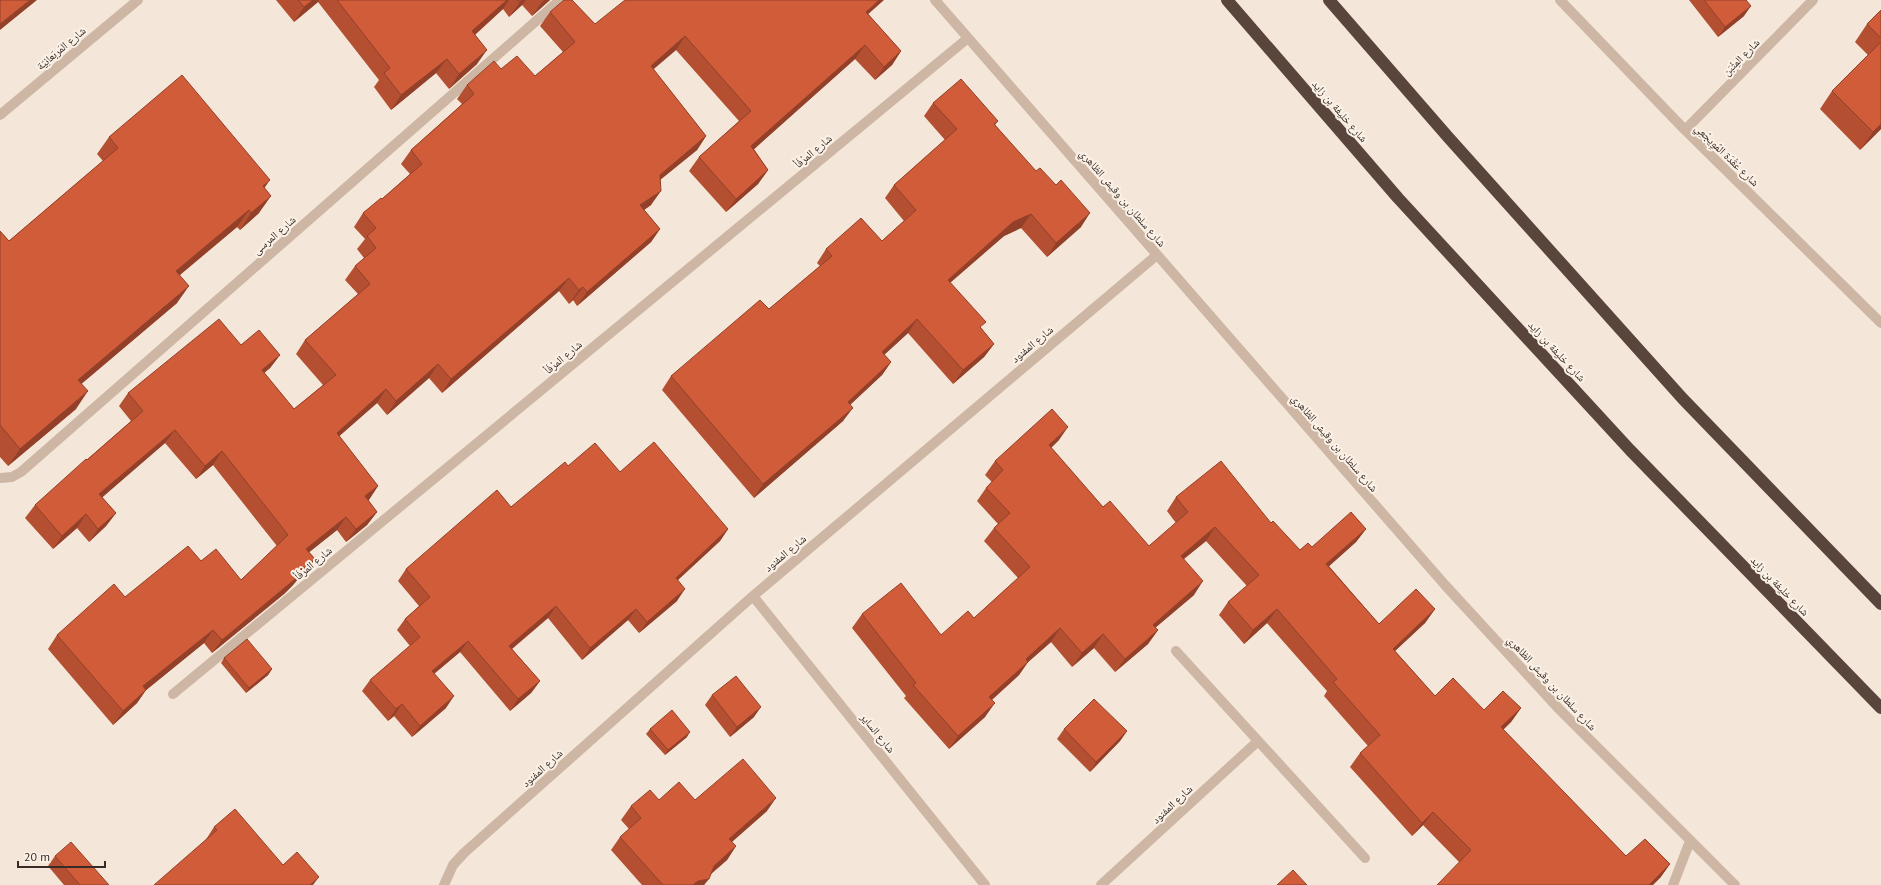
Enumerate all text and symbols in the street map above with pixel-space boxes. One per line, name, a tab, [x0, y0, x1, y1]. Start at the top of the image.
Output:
street label: شارع المَربَعانِيّة	[33, 23, 89, 73]
street label: شارع المِثْبَن	[1719, 35, 1763, 79]
street label: شارع خليفة بن زايد	[1309, 77, 1371, 145]
street label: شارع عُقْدَة المُوِيجْعِي	[1691, 121, 1762, 191]
street label: شارع المرْفَأ	[791, 131, 835, 171]
street label: شارع سلطان بن وقيش الظاهري	[1075, 146, 1169, 251]
street label: شارع المرسى	[250, 212, 298, 258]
street label: شارع خليفة بن زايد	[1525, 318, 1589, 384]
street label: شارع المفنود	[1008, 322, 1056, 366]
street label: شارع المرْفَأ	[541, 337, 585, 377]
street label: شارع سلطان بن وقيش الظاهري	[1287, 391, 1381, 496]
street label: شارع المفنود	[761, 531, 809, 575]
street label: شارع المرْفَأ	[291, 543, 335, 583]
street label: شارع خليفة بن زايد	[1748, 553, 1812, 619]
street label: شارع سلطان بن وقيش الظاهري	[1503, 633, 1600, 735]
street label: شارع الساير	[857, 710, 898, 756]
street label: شارع المفنود	[519, 746, 565, 790]
street label: شارع المفنود	[1149, 782, 1195, 826]
scale bar	[18, 843, 105, 869]
text: 20 m	[24, 849, 50, 864]

